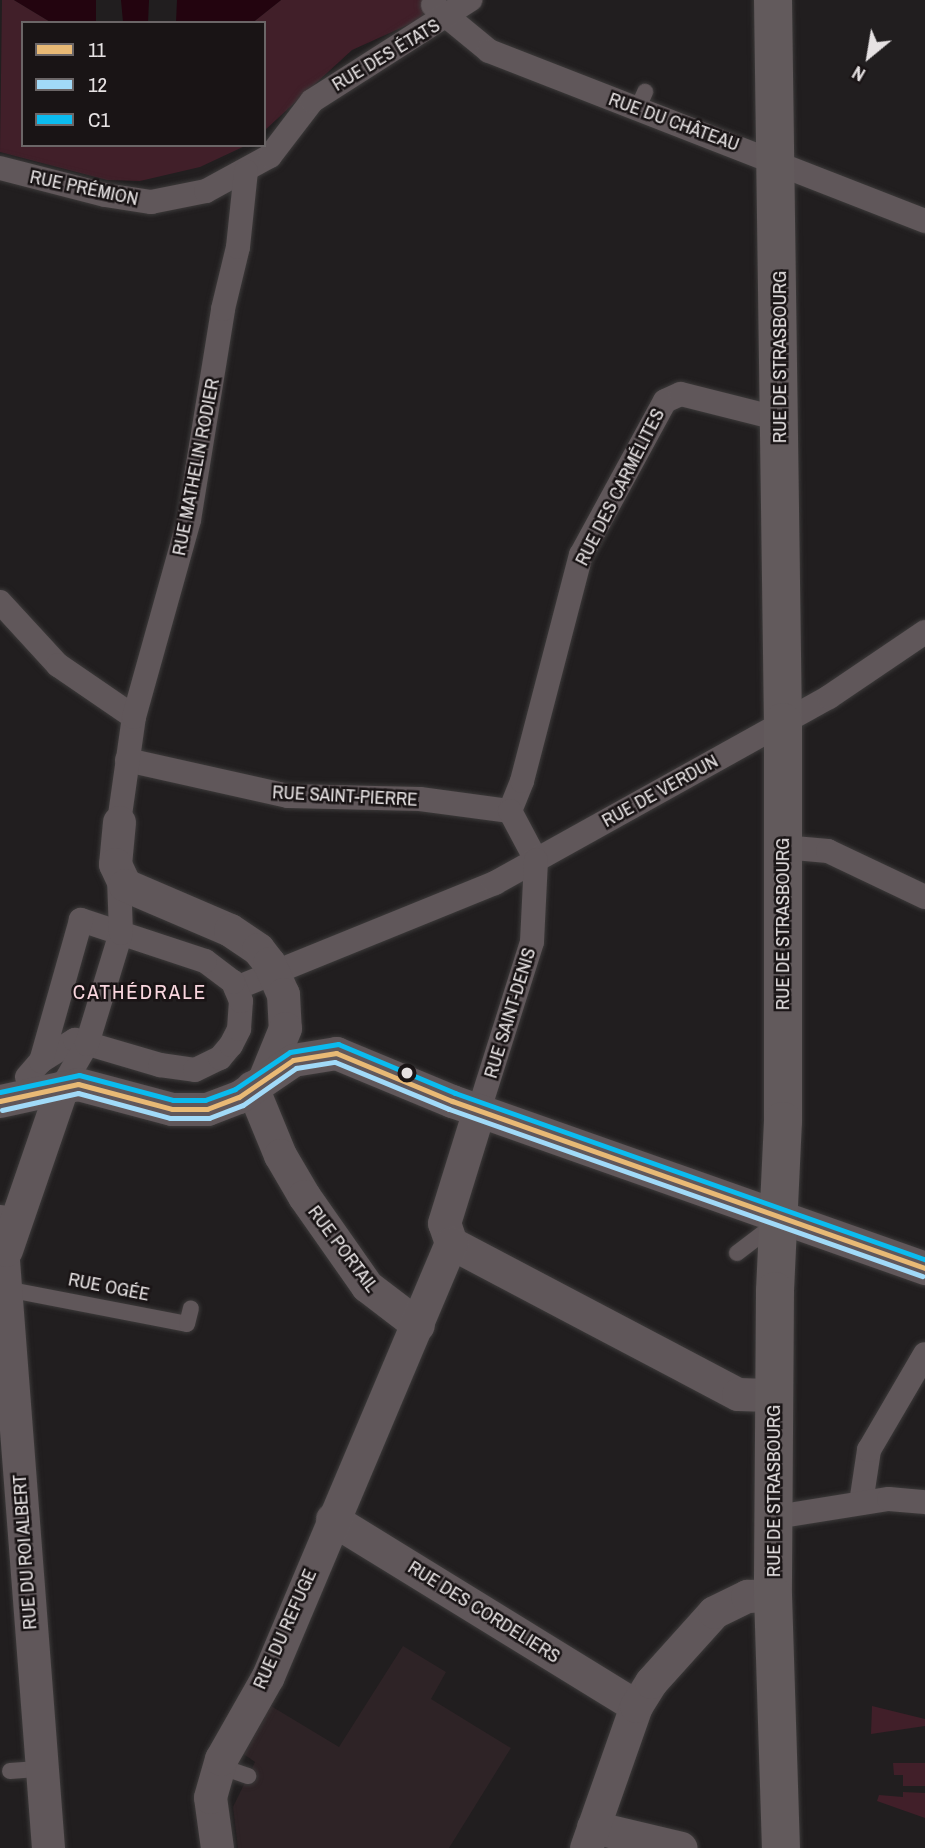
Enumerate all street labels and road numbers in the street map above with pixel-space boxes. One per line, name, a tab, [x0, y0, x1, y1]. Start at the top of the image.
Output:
street label: RUE DES ÉTATS	[328, 14, 444, 96]
street label: RUE DU CHÂTEAU	[606, 88, 742, 156]
street label: RUE PRÉMION	[28, 165, 140, 211]
street label: RUE DE STRASBOURG	[769, 271, 791, 443]
street label: RUE MATHELIN RODIER	[168, 377, 224, 557]
street label: RUE DES CARMÉLITES	[571, 405, 669, 569]
street label: RUE DE VERDUN	[598, 750, 722, 832]
street label: RUE SAINT-PIERRE	[272, 781, 418, 811]
street label: RUE DE STRASBOURG	[772, 838, 794, 1010]
street label: RUE SAINT-DENIS	[479, 945, 541, 1081]
street label: RUE PORTAIL	[303, 1201, 383, 1297]
street label: RUE OGÉE	[66, 1268, 152, 1306]
street label: RUE DE STRASBOURG	[763, 1405, 785, 1577]
street label: RUE DU ROI ALBERT	[8, 1473, 42, 1631]
street label: RUE DES CORDELIERS	[404, 1556, 564, 1668]
street label: RUE DU REFUGE	[248, 1565, 322, 1693]

